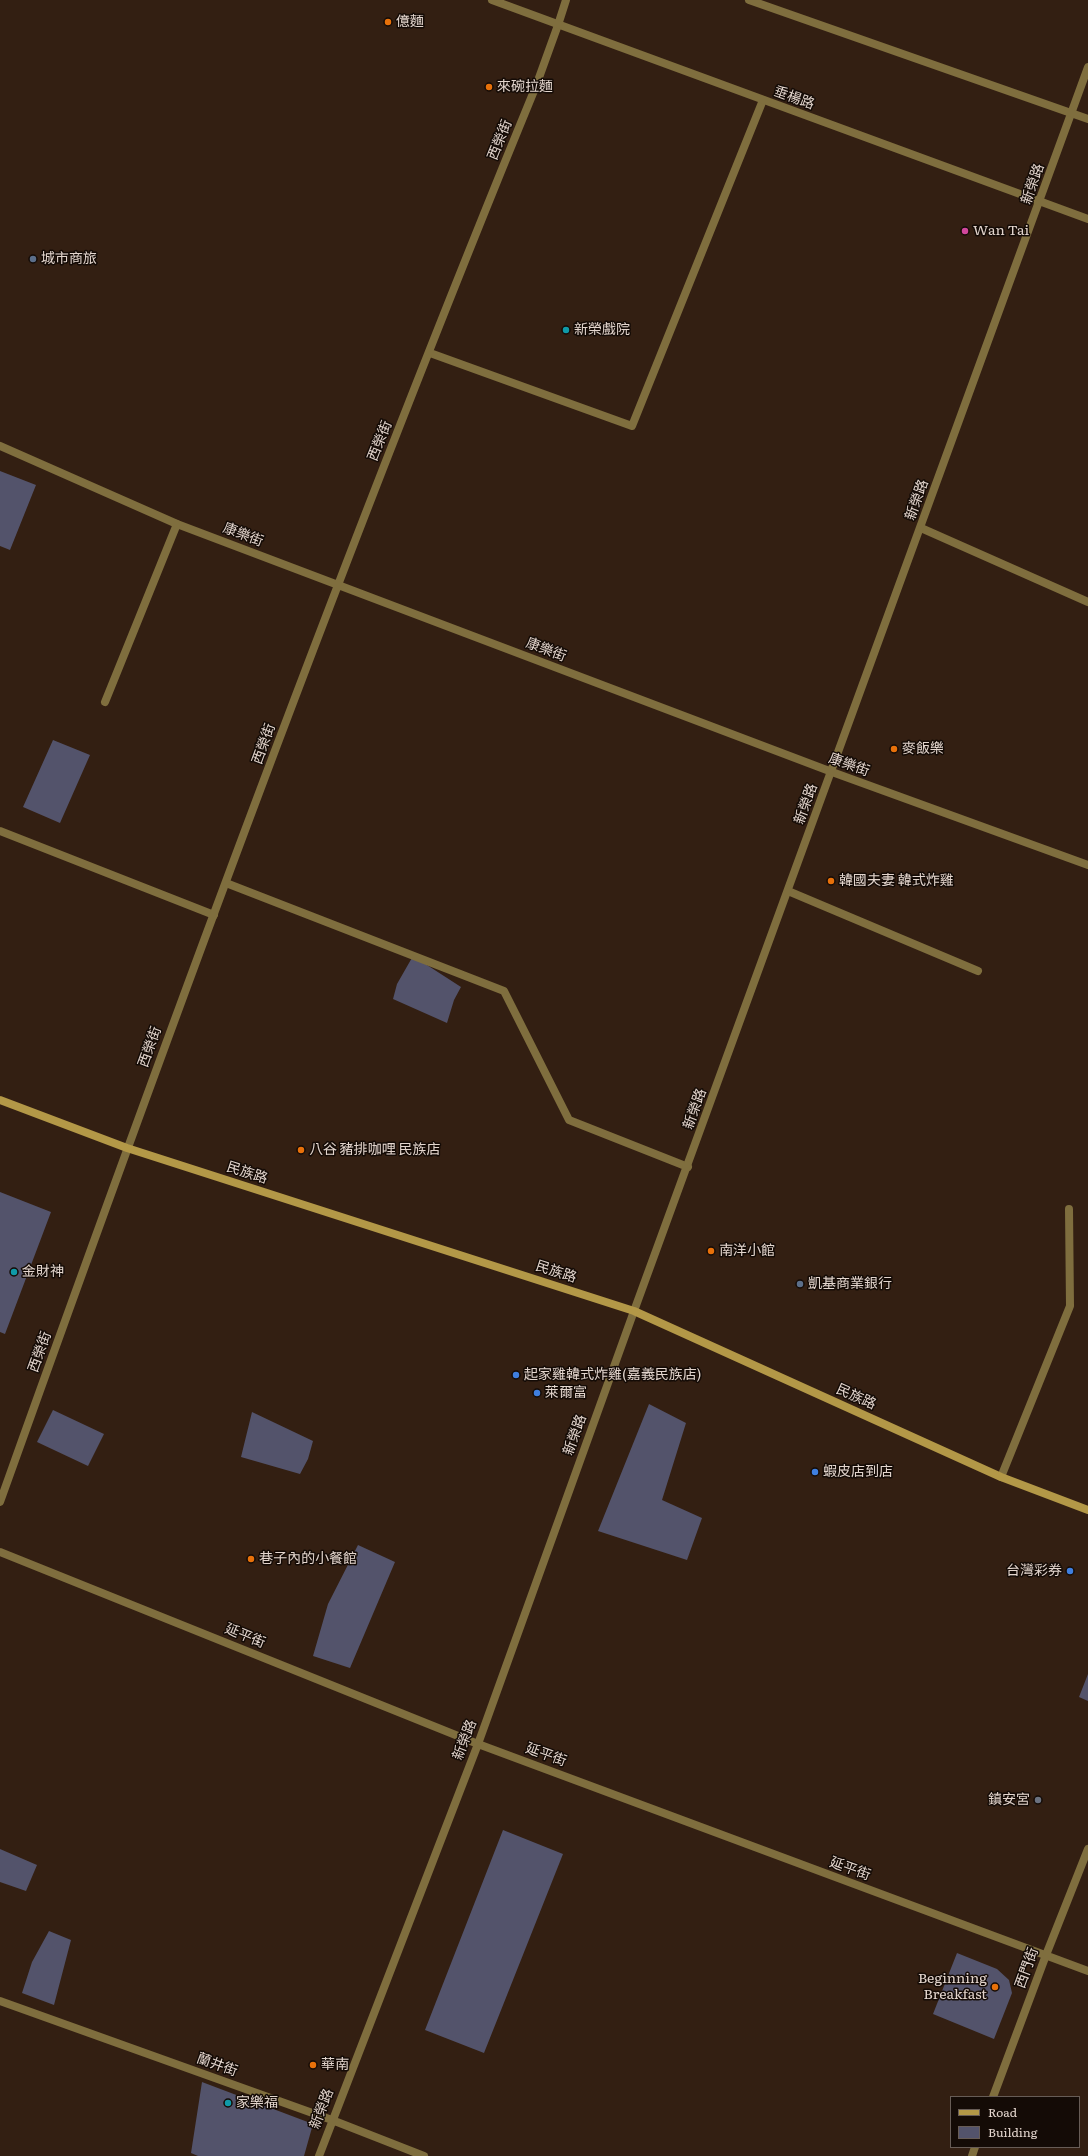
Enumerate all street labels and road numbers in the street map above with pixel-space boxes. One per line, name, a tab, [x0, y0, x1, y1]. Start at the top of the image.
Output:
street label: 垂楊路	[771, 83, 817, 113]
street label: 西榮街	[484, 117, 516, 163]
street label: 新榮路	[1018, 161, 1048, 207]
street label: 西榮街	[364, 418, 396, 464]
street label: 新榮路	[902, 477, 932, 523]
street label: 康樂街	[220, 520, 266, 550]
street label: 康樂街	[523, 635, 569, 665]
street label: 西榮街	[249, 721, 279, 767]
street label: 康樂街	[826, 750, 872, 780]
street label: 新榮路	[791, 781, 821, 827]
street label: 西榮街	[135, 1024, 165, 1070]
street label: 新榮路	[680, 1086, 710, 1132]
street label: 民族路	[224, 1159, 270, 1187]
street label: 民族路	[533, 1258, 579, 1286]
street label: 西榮街	[25, 1329, 55, 1375]
street label: 民族路	[833, 1381, 879, 1413]
street label: 新榮路	[560, 1412, 590, 1458]
street label: 延平街	[222, 1620, 268, 1652]
street label: 新榮路	[450, 1717, 480, 1763]
street label: 延平街	[523, 1740, 569, 1770]
street label: 延平街	[827, 1854, 873, 1884]
street label: 西門街	[1012, 1945, 1042, 1991]
street label: 蘭井街	[194, 2050, 240, 2080]
street label: 新榮路	[307, 2086, 337, 2132]

